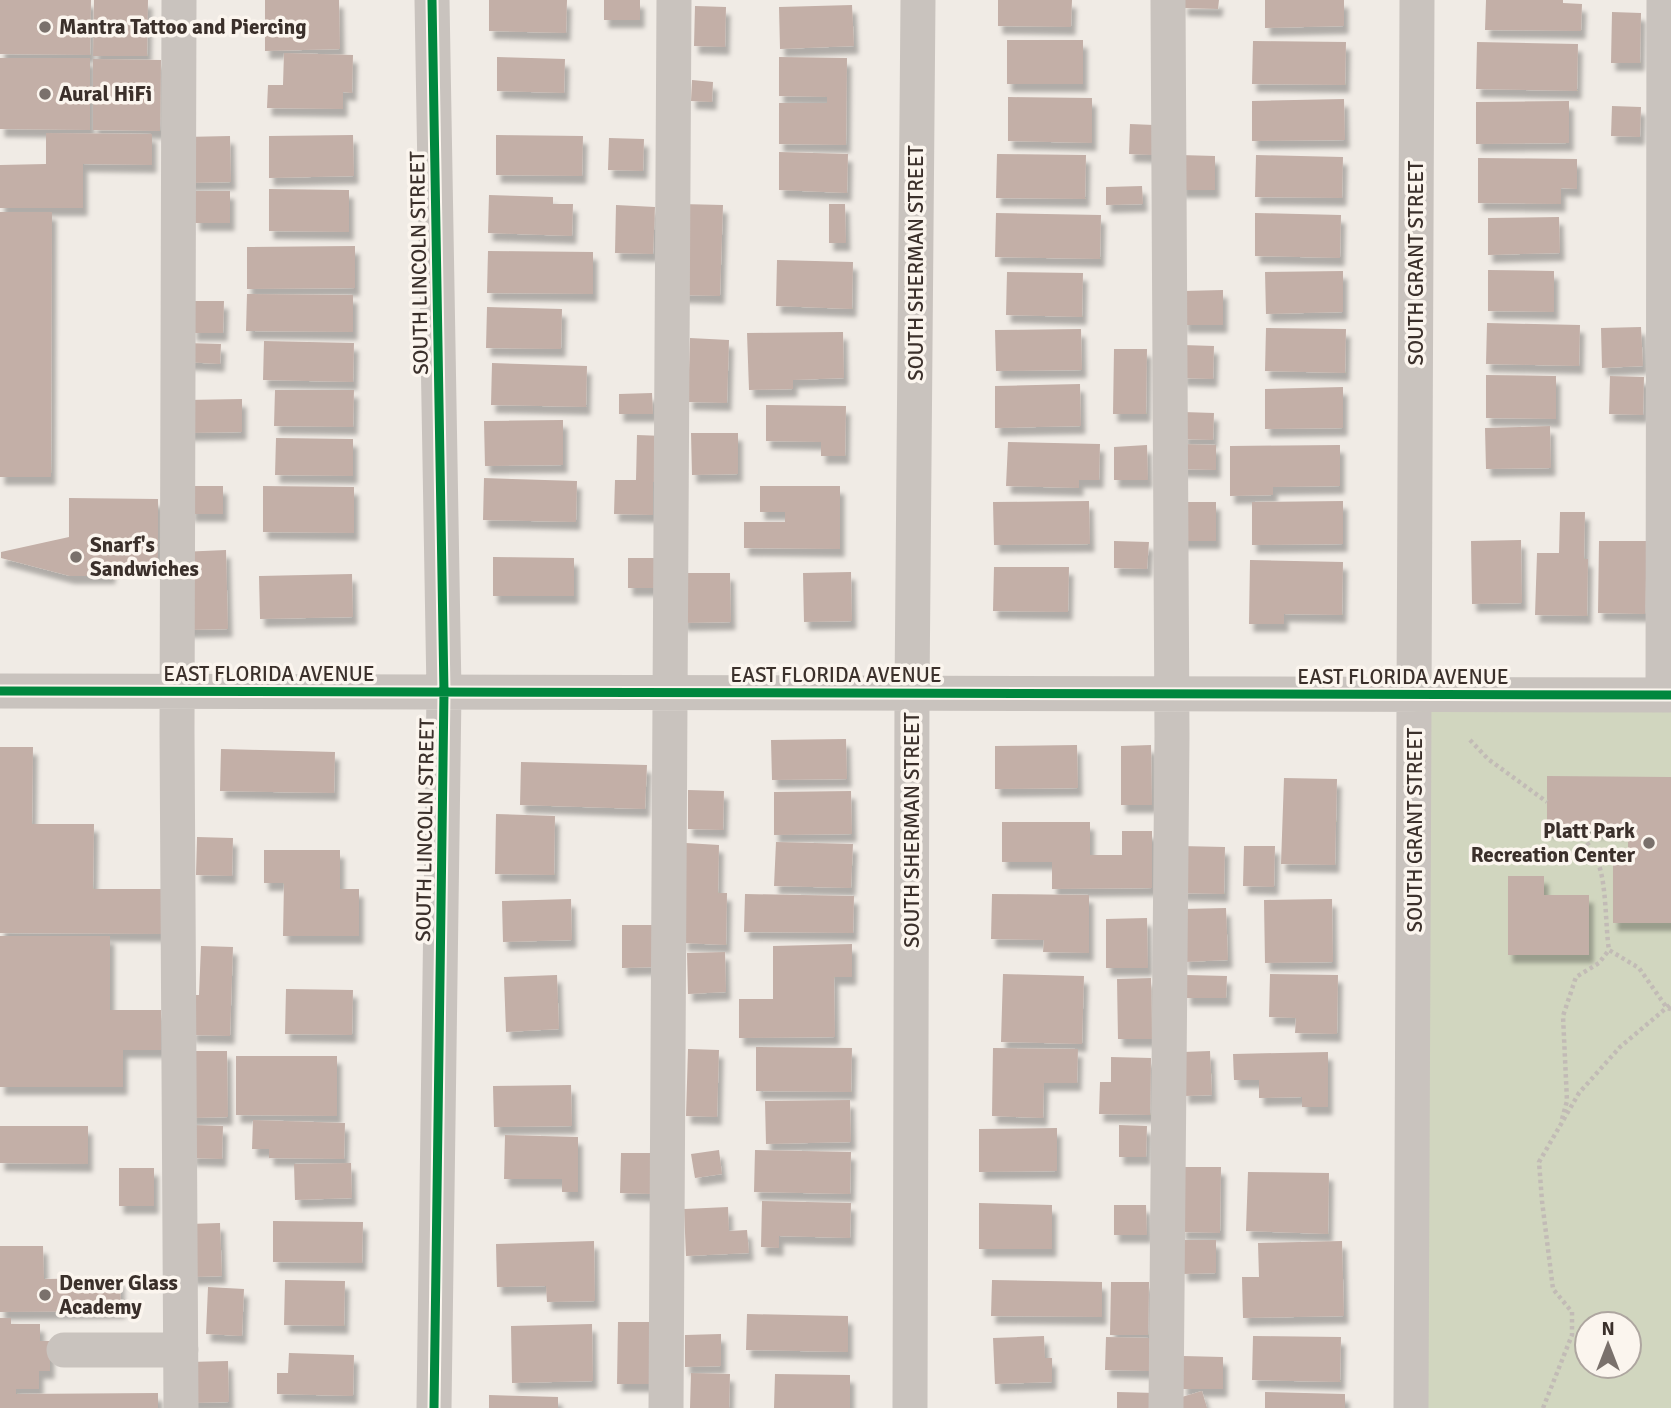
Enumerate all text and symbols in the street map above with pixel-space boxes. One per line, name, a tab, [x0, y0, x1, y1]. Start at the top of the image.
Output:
place label: Mantra Tattoo and Piercing	[59, 14, 307, 40]
marker: Mantra Tattoo and Piercing	[37, 19, 53, 35]
place label: Aural HiFi	[59, 81, 152, 107]
marker: Aural HiFi	[37, 86, 53, 102]
street label: SOUTH SHERMAN STREET	[903, 144, 929, 381]
street label: SOUTH LINCOLN STREET	[404, 150, 434, 375]
street label: SOUTH GRANT STREET	[1403, 160, 1429, 365]
place label: Snarf's Sandwiches	[90, 532, 199, 582]
marker: Snarf's Sandwiches	[68, 549, 84, 565]
street label: EAST FLORIDA AVENUE	[163, 661, 375, 687]
street label: EAST FLORIDA AVENUE	[730, 662, 942, 688]
street label: EAST FLORIDA AVENUE	[1297, 664, 1509, 690]
street label: SOUTH SHERMAN STREET	[899, 711, 925, 948]
street label: SOUTH LINCOLN STREET	[410, 717, 440, 942]
street label: SOUTH GRANT STREET	[1402, 727, 1428, 932]
place label: Platt Park Recreation Center	[1471, 818, 1636, 868]
marker: Platt Park Recreation Center	[1641, 835, 1657, 851]
place label: Denver Glass Academy	[59, 1270, 178, 1320]
marker: Denver Glass Academy	[37, 1287, 53, 1303]
north arrow	[1573, 1310, 1643, 1380]
text: N	[1601, 1317, 1615, 1341]

